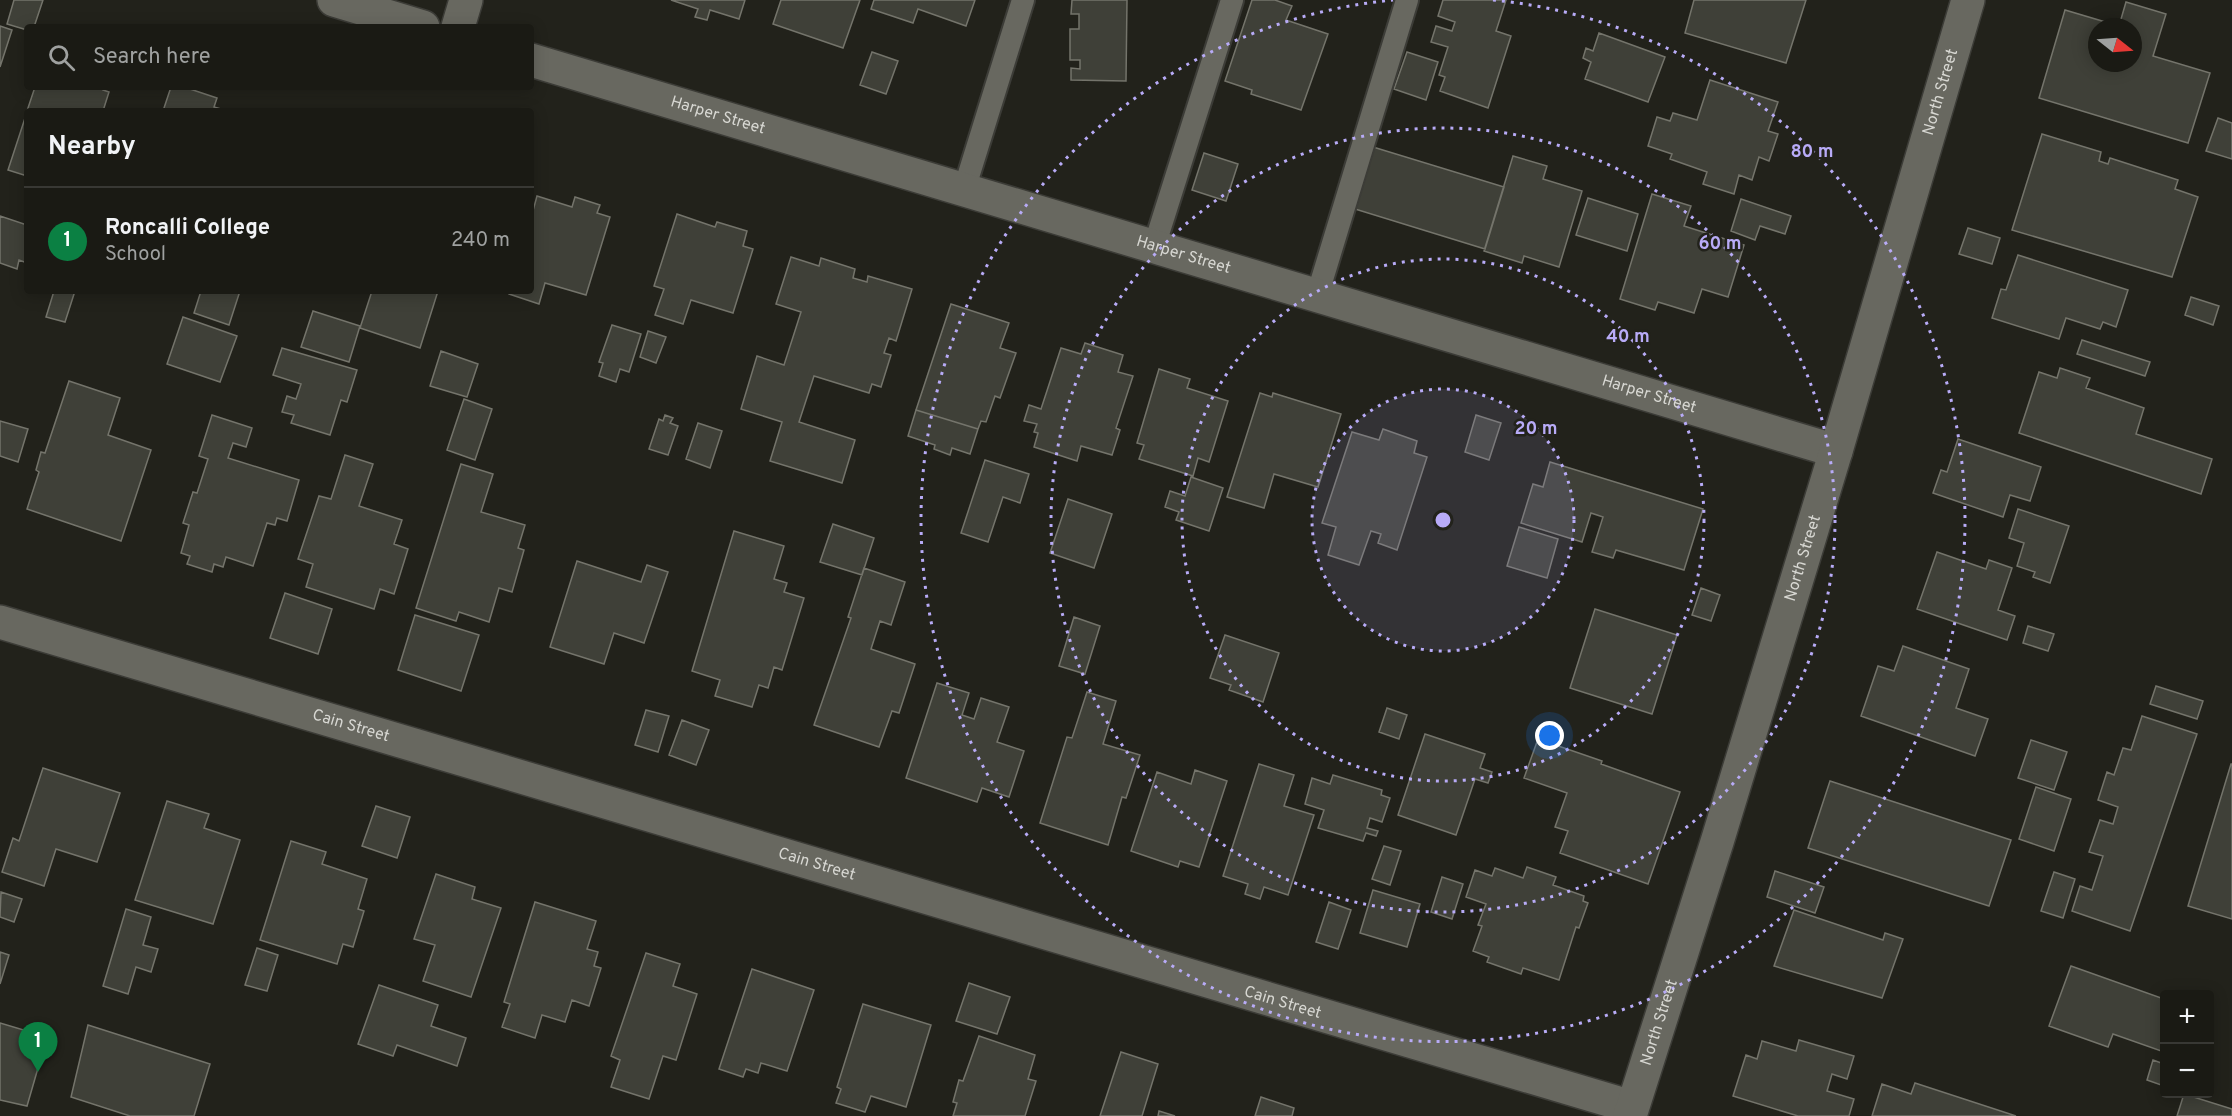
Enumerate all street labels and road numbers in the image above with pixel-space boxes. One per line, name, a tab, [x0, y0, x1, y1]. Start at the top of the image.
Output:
street label: North Street	[1919, 47, 1963, 138]
street label: Harper Street	[668, 92, 767, 140]
street label: Harper Street	[1134, 232, 1233, 279]
street label: Harper Street	[1599, 371, 1699, 419]
street label: North Street	[1781, 513, 1826, 604]
street label: Cain Street	[310, 705, 392, 747]
street label: Cain Street	[776, 844, 858, 886]
street label: North Street	[1637, 977, 1683, 1068]
street label: Cain Street	[1241, 982, 1324, 1024]

